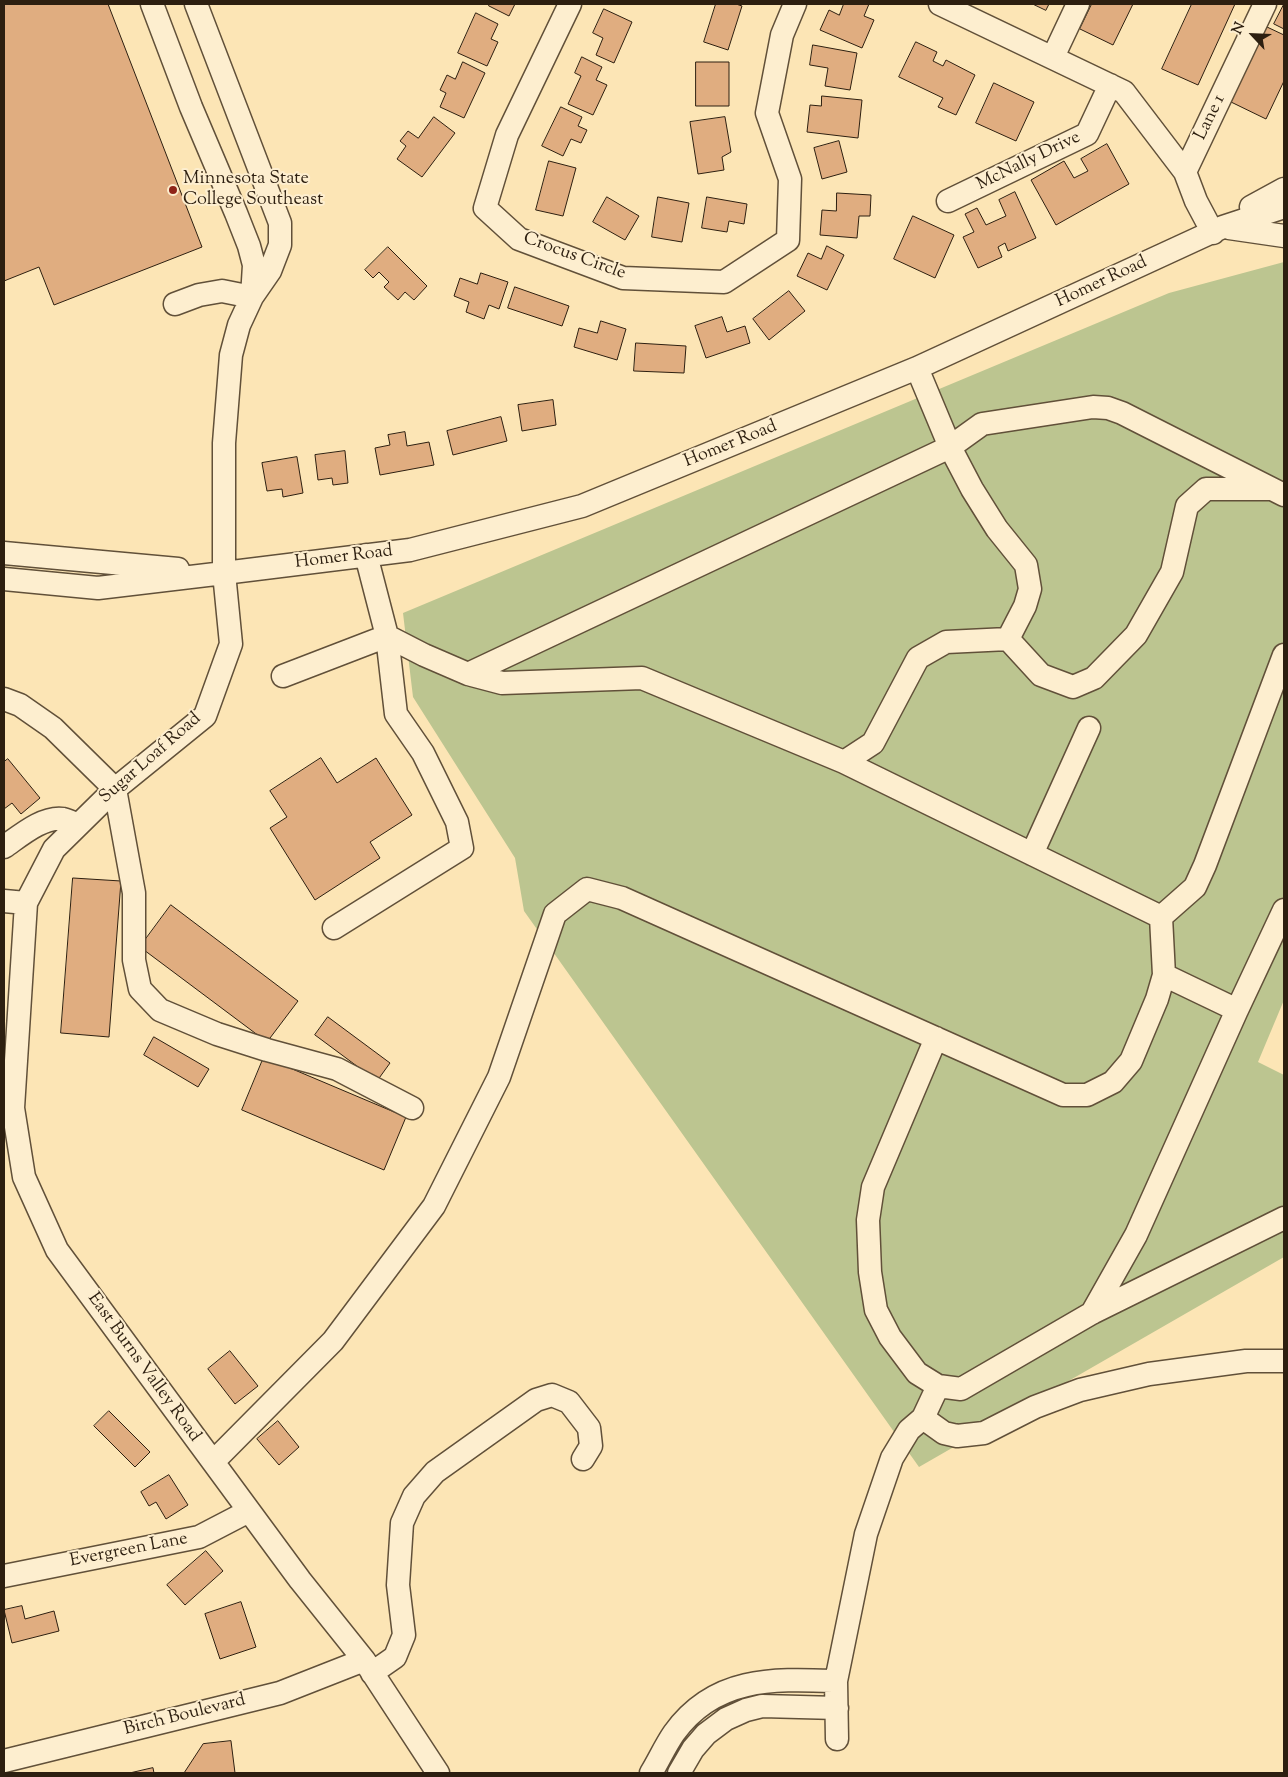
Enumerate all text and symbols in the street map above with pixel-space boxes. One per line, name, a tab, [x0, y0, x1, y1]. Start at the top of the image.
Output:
north arrow	[1228, 10, 1278, 60]
text: N	[1228, 19, 1251, 38]
street label: Lane 1	[1191, 92, 1231, 144]
street label: McNally Drive	[974, 128, 1084, 196]
place label: Minnesota State College Southeast	[183, 169, 323, 212]
marker: Minnesota State College Southeast	[167, 184, 179, 196]
street label: Crocus Circle	[520, 228, 628, 286]
street label: Homer Road	[1053, 252, 1151, 314]
street label: Homer Road	[681, 417, 781, 473]
street label: Homer Road	[294, 541, 394, 575]
street label: Sugar Loaf Road	[96, 709, 206, 809]
street label: East Burns Valley Road	[82, 1289, 204, 1447]
street label: Evergreen Lane	[68, 1529, 190, 1573]
street label: Birch Boulevard	[122, 1690, 248, 1742]

